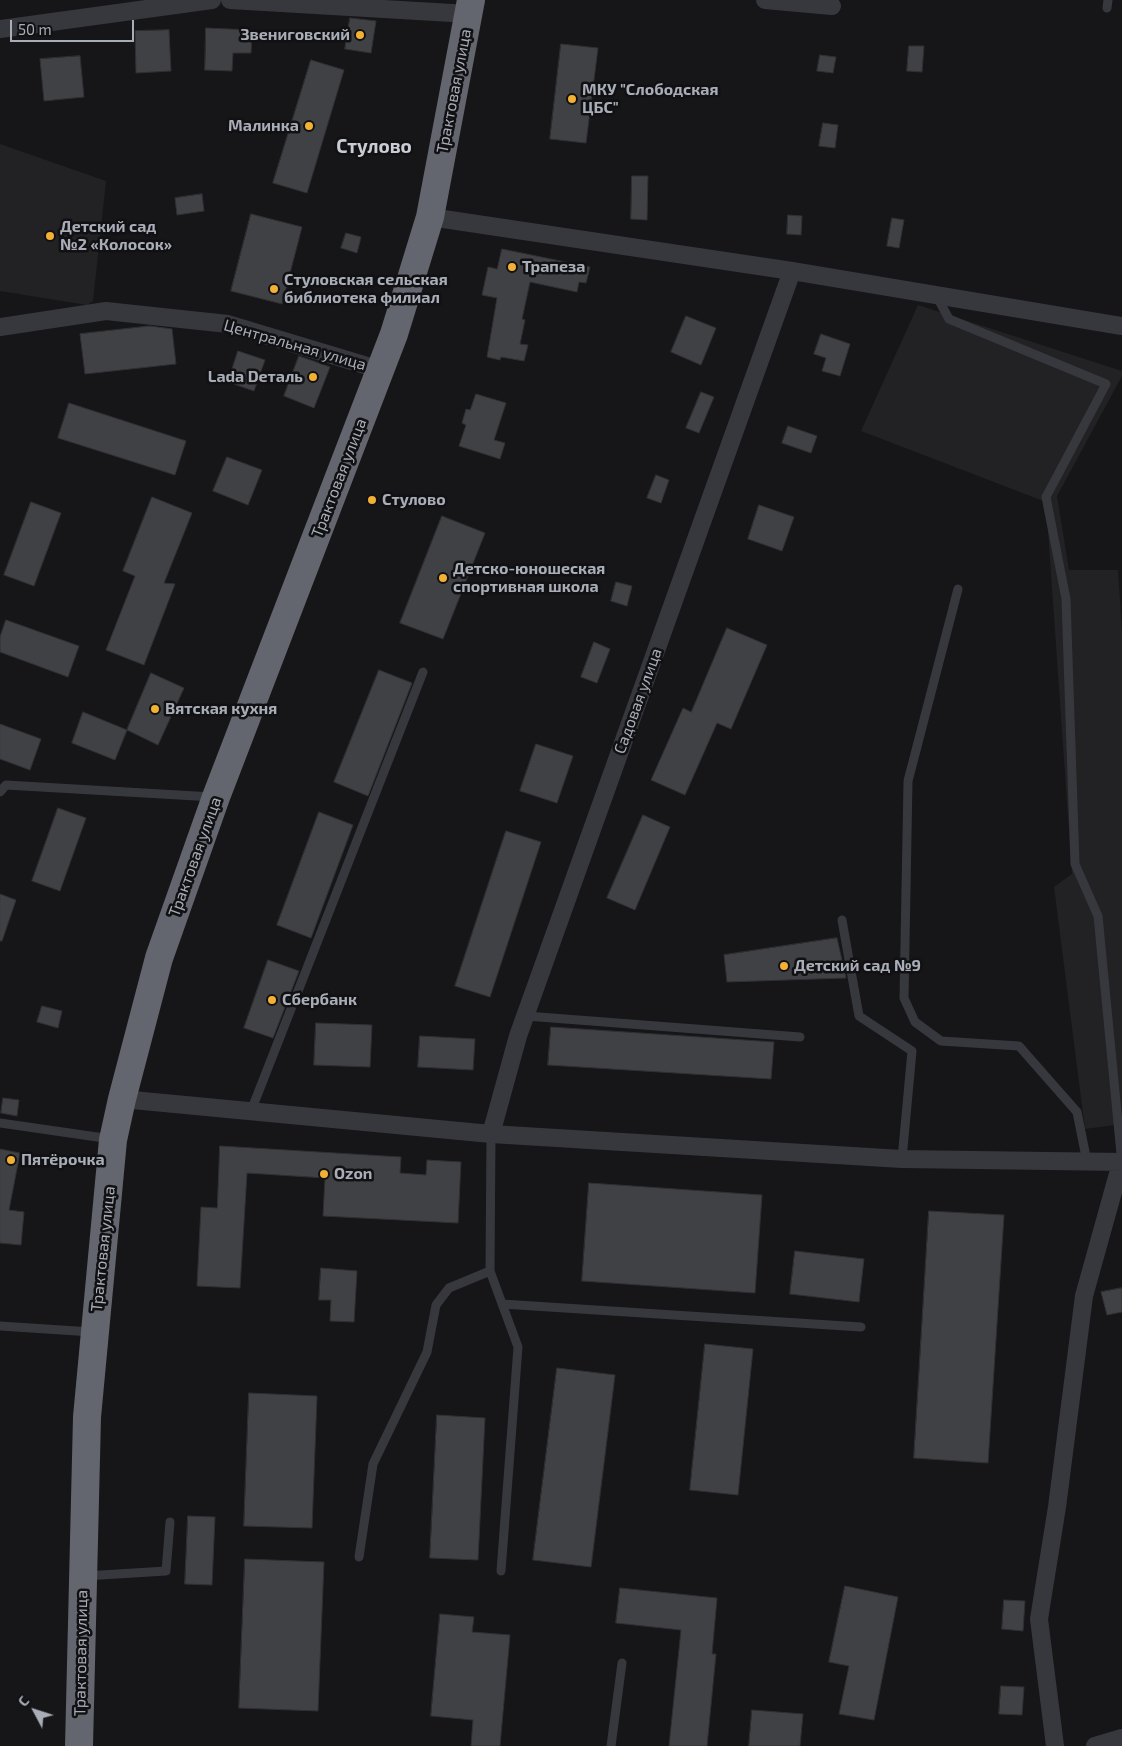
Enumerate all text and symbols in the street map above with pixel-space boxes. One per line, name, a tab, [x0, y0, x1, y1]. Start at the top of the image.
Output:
scale bar	[12, 10, 136, 42]
text: 50 m	[18, 20, 52, 38]
place label: Звениговский	[240, 25, 350, 45]
street label: Трактовая улица	[433, 27, 475, 155]
marker: Звениговский	[354, 29, 366, 41]
place label: МКУ "Слободская ЦБС"	[582, 80, 718, 118]
marker: МКУ "Слободская ЦБС"	[566, 93, 578, 105]
place label: Малинка	[228, 116, 299, 136]
marker: Малинка	[303, 120, 315, 132]
district label: Стулово	[336, 136, 412, 158]
place label: Детский сад №2 «Колосок»	[60, 217, 172, 255]
marker: Детский сад №2 «Колосок»	[44, 230, 56, 242]
place label: Трапеза	[522, 257, 585, 277]
marker: Трапеза	[506, 261, 518, 273]
place label: Стуловская сельская библиотека филиал	[284, 270, 448, 308]
marker: Стуловская сельская библиотека филиал	[268, 283, 280, 295]
street label: Центральная улица	[222, 315, 368, 375]
place label: Lada Dеталь	[208, 367, 303, 387]
marker: Lada Dеталь	[307, 371, 319, 383]
street label: Трактовая улица	[307, 416, 371, 540]
place label: Стулово	[382, 490, 446, 510]
marker: Стулово	[366, 494, 378, 506]
place label: Детско-юношеская спортивная школа	[453, 559, 605, 597]
marker: Детско-юношеская спортивная школа	[437, 572, 449, 584]
street label: Садовая улица	[610, 646, 666, 756]
place label: Вятская кухня	[165, 699, 277, 719]
marker: Вятская кухня	[149, 703, 161, 715]
street label: Трактовая улица	[164, 794, 226, 920]
place label: Детский сад №9	[794, 956, 921, 976]
marker: Детский сад №9	[778, 960, 790, 972]
place label: Сбербанк	[282, 990, 357, 1010]
marker: Сбербанк	[266, 994, 278, 1006]
place label: Пятёрочка	[21, 1150, 105, 1170]
marker: Пятёрочка	[5, 1154, 17, 1166]
place label: Ozon	[334, 1164, 372, 1184]
marker: Ozon	[318, 1168, 330, 1180]
street label: Трактовая улица	[87, 1185, 119, 1313]
street label: Трактовая улица	[70, 1590, 92, 1716]
north arrow	[10, 1686, 60, 1736]
text: С	[14, 1692, 32, 1710]

